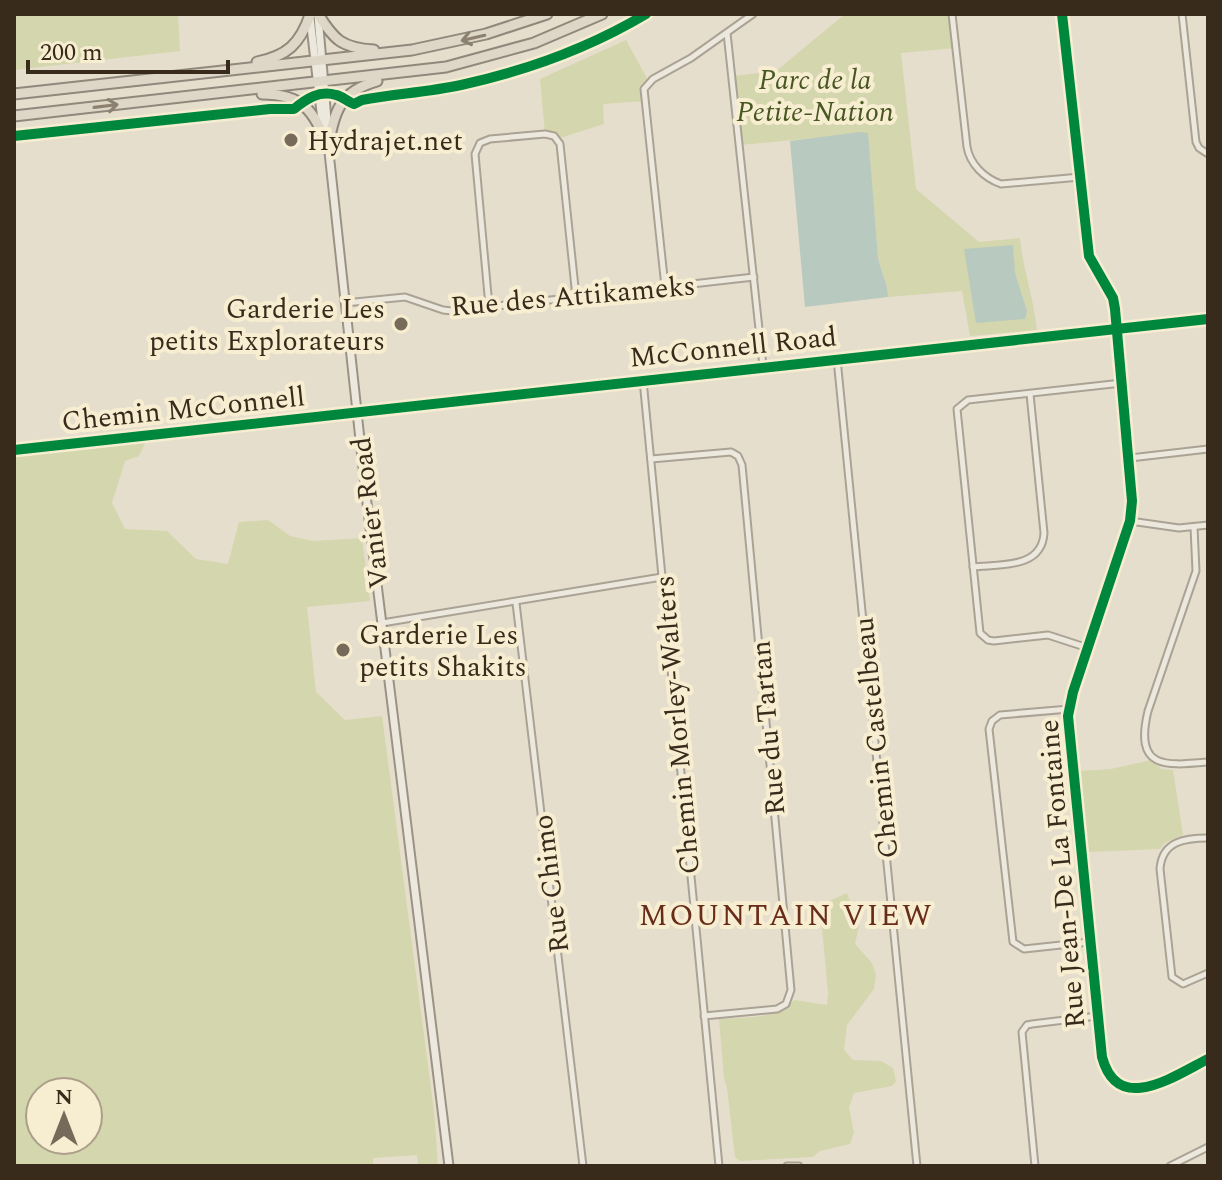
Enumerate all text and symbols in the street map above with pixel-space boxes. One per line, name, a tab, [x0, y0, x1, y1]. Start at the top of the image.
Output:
scale bar	[28, 24, 228, 74]
one-way arrow	[460, 31, 486, 46]
text: 200 m	[40, 35, 103, 71]
park label: Parc de la Petite-Nation	[736, 59, 894, 134]
one-way arrow	[92, 98, 119, 113]
place label: Hydrajet.net	[307, 120, 463, 163]
marker: Hydrajet.net	[282, 131, 300, 149]
street label: Rue des Attikameks	[449, 264, 697, 329]
place label: Garderie Les petits Explorateurs	[149, 288, 385, 363]
marker: Garderie Les petits Explorateurs	[392, 315, 410, 333]
street label: McConnell Road	[627, 315, 839, 380]
street label: Chemin McConnell	[59, 375, 307, 444]
street label: Vanier Road	[340, 434, 401, 591]
street label: Chemin Morley-Walters	[643, 574, 712, 876]
place label: Garderie Les petits Shakits	[359, 614, 527, 689]
street label: Chemin Castelbeau	[842, 615, 911, 861]
street label: Rue du Tartan	[739, 639, 798, 817]
marker: Garderie Les petits Shakits	[334, 641, 352, 659]
street label: Rue Jean-De La Fontaine	[1028, 718, 1097, 1030]
street label: Rue Chimo	[522, 812, 581, 956]
district label: MOUNTAIN VIEW	[639, 893, 933, 939]
north arrow	[24, 1076, 104, 1156]
text: N	[55, 1081, 73, 1114]

